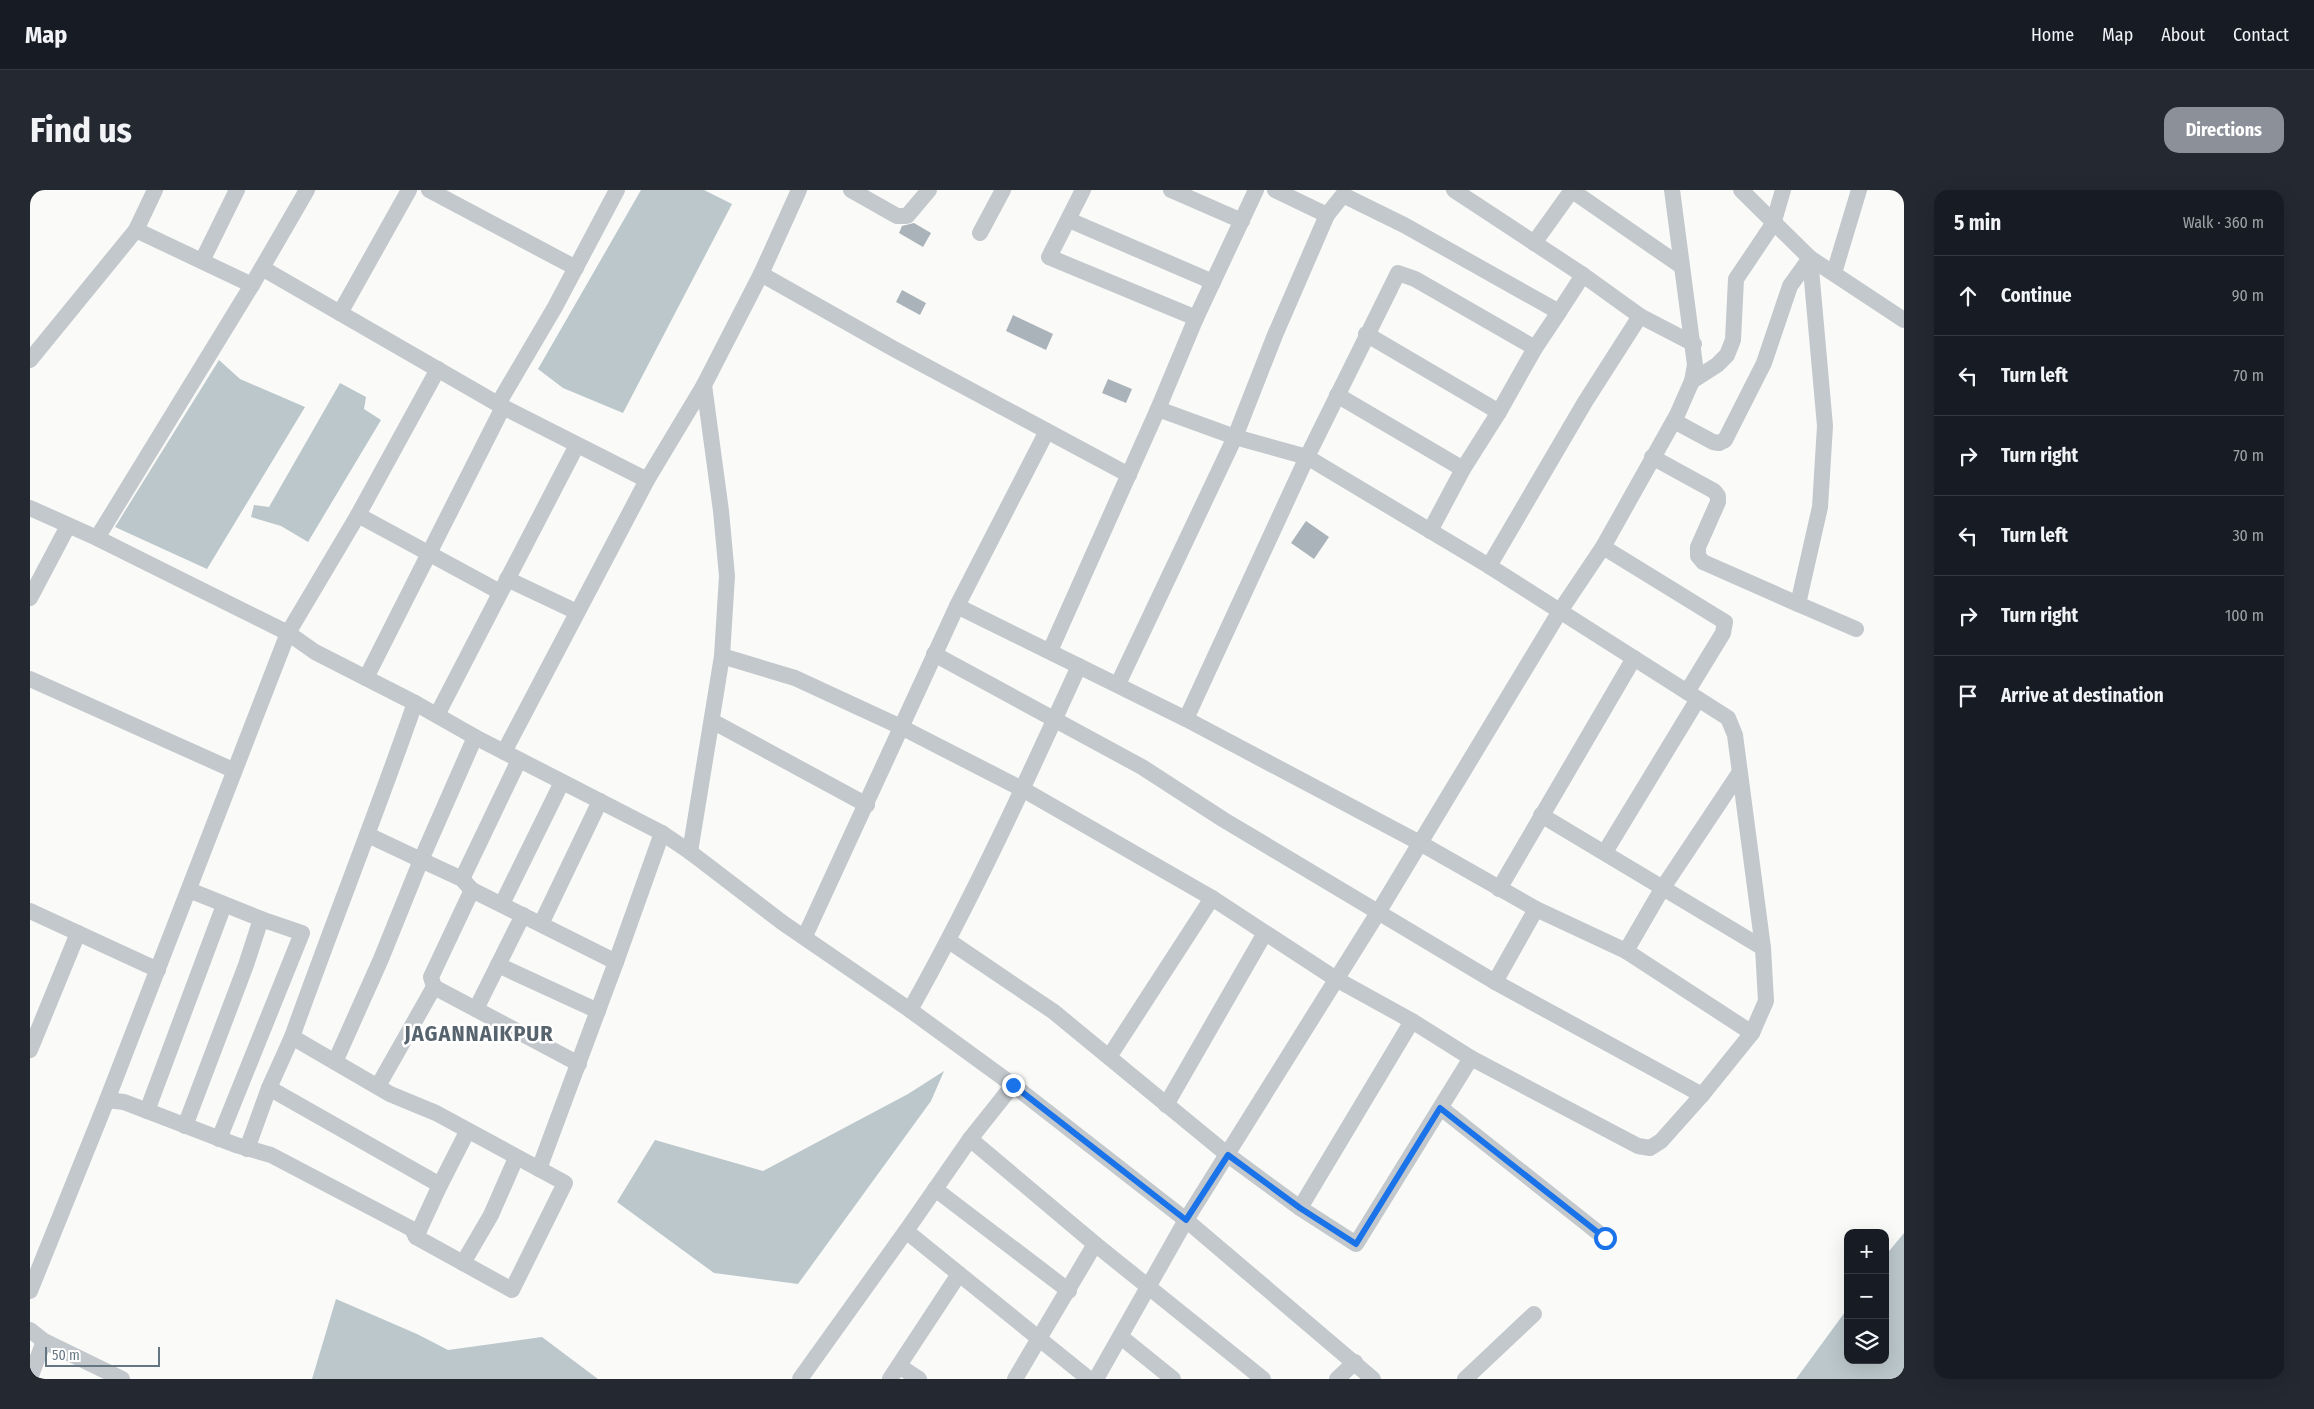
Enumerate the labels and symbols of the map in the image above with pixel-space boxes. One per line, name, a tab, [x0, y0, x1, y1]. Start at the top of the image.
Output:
district label: JAGANNAIKPUR	[403, 1020, 554, 1047]
route end	[1002, 1074, 1025, 1097]
route start	[1594, 1227, 1617, 1250]
scale bar	[45, 1344, 160, 1367]

